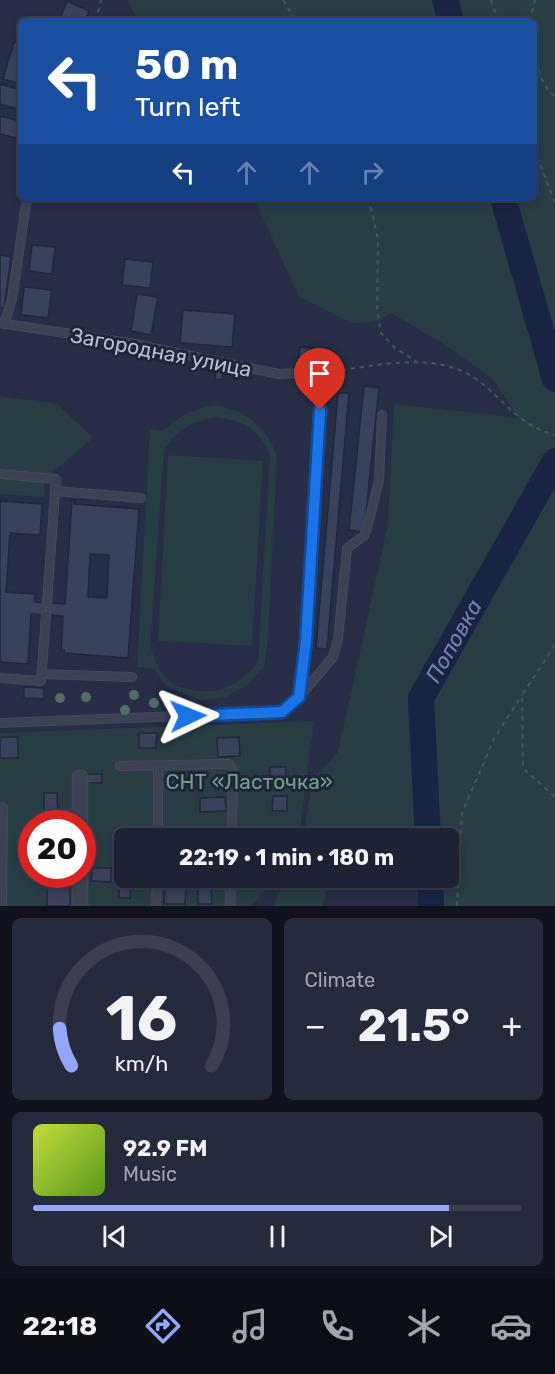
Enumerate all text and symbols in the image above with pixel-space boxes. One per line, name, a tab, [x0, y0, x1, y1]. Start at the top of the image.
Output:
text: 50 m	[135, 40, 238, 90]
icon: left	[36, 42, 114, 120]
text: Turn left	[135, 91, 240, 123]
icon: left	[167, 156, 200, 189]
icon: ahead	[230, 156, 263, 189]
icon: ahead	[293, 156, 326, 189]
icon: right	[356, 156, 389, 189]
street label: Загородная улица	[68, 322, 254, 382]
pin	[294, 348, 345, 410]
icon: arrive	[303, 357, 336, 390]
water label: Поповка	[419, 594, 488, 687]
position arrow	[156, 684, 220, 748]
park label: СНТ «Ласточка»	[165, 769, 333, 794]
speed limit sign: 20	[18, 810, 96, 888]
text: 22:19 · 1 min · 180 m	[179, 844, 394, 871]
text: Climate	[305, 968, 375, 992]
text: 16	[106, 982, 178, 1056]
text: 21.5°	[358, 999, 470, 1052]
text: −	[305, 1006, 326, 1045]
text: +	[501, 1006, 522, 1045]
text: km/h	[115, 1051, 169, 1076]
text: 92.9 FM	[123, 1135, 207, 1162]
text: Music	[123, 1162, 177, 1186]
icon: previous	[98, 1220, 131, 1253]
icon: pause	[261, 1220, 294, 1253]
icon: next	[424, 1220, 457, 1253]
icon: directions	[142, 1305, 184, 1347]
icon: music	[229, 1305, 271, 1347]
icon: phone	[316, 1305, 358, 1347]
icon: climate	[403, 1305, 445, 1347]
icon: car	[490, 1305, 532, 1347]
text: 22:18	[23, 1310, 97, 1342]

